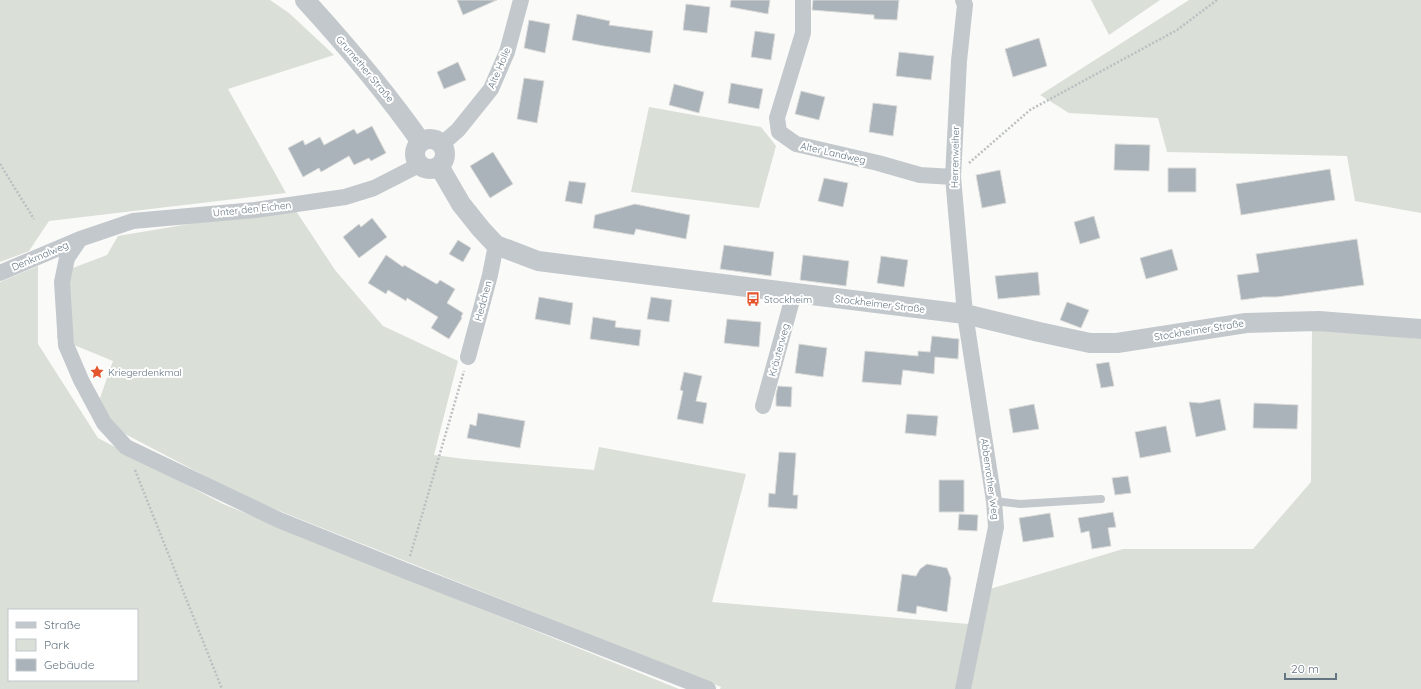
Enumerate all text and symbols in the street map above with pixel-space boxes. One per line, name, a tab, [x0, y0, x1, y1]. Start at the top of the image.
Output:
street label: Grumether Straße	[333, 33, 397, 105]
street label: Alte Holle	[484, 45, 514, 91]
street label: Herrenweiher	[948, 126, 962, 188]
street label: Alter Landweg	[799, 139, 867, 167]
street label: Unter den Eichen	[212, 198, 292, 220]
street label: Denkmalweg	[9, 238, 71, 274]
street label: Hedchen	[471, 279, 495, 323]
bus stop icon: Stockheim	[745, 291, 761, 307]
street label: Stockheimer Straße	[834, 292, 926, 316]
place label: Stockheim	[764, 293, 812, 306]
street label: Stockheimer Straße	[1153, 316, 1245, 344]
street label: Kräuterweg	[766, 322, 792, 378]
place icon: Kriegerdenkmal	[89, 364, 105, 380]
place label: Kriegerdenkmal	[108, 366, 182, 379]
street label: Abbenrother Weg	[978, 437, 1002, 521]
legend	[8, 609, 138, 681]
text: Straße	[44, 617, 81, 632]
text: Park	[44, 637, 69, 652]
scale bar	[1285, 655, 1336, 681]
text: Gebäude	[44, 657, 95, 672]
text: 20 m	[1291, 661, 1319, 676]

